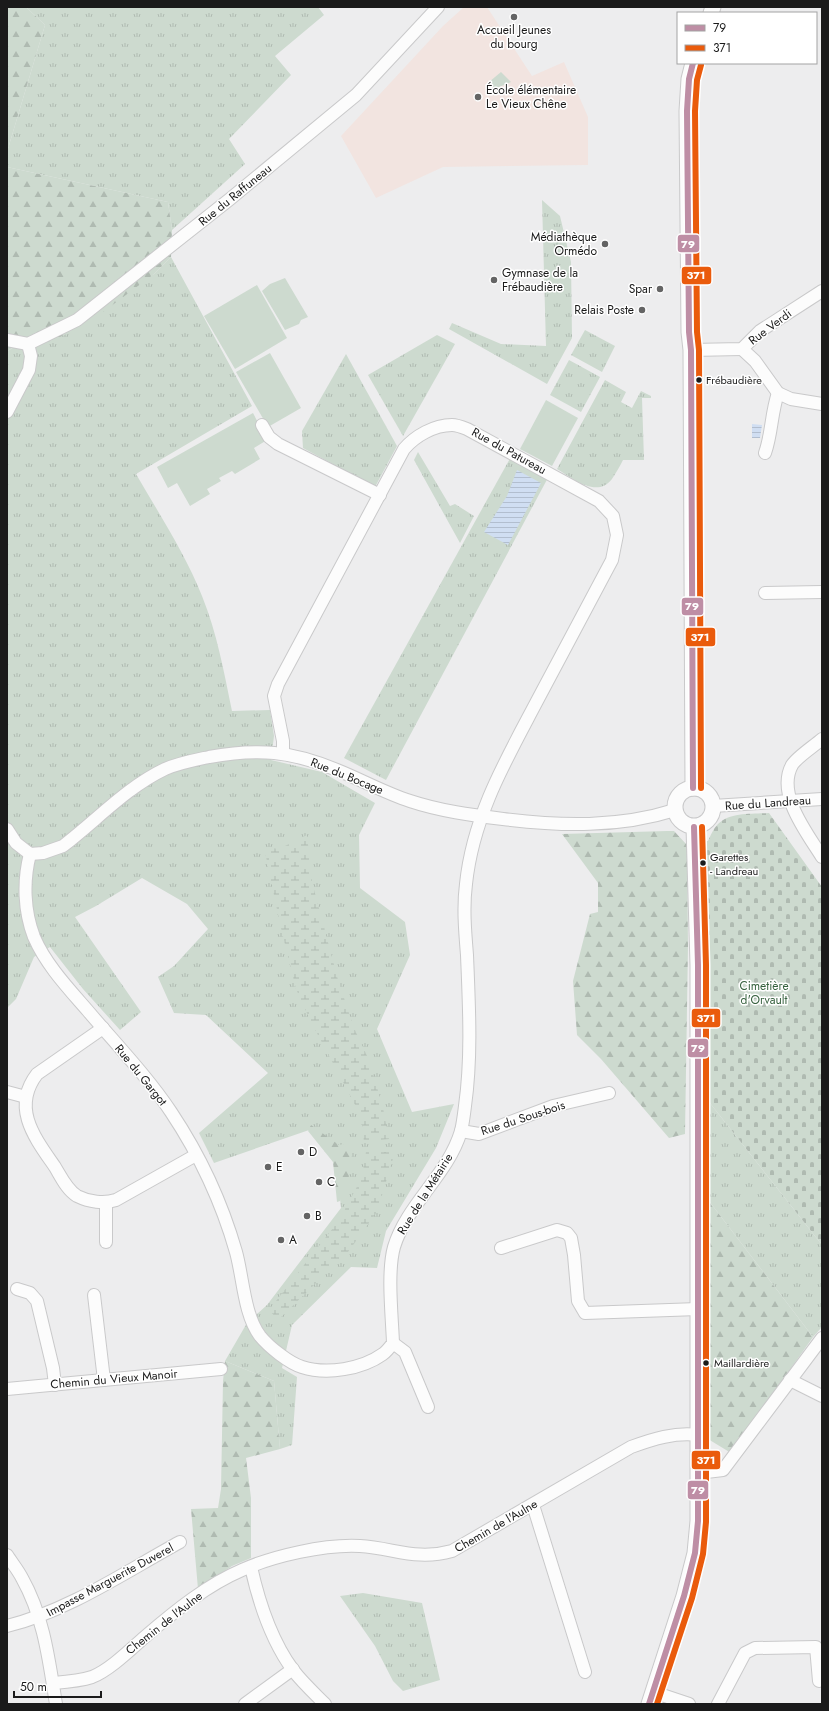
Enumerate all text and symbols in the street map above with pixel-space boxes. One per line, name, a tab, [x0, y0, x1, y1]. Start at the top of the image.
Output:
marker: Accueil Jeunes du bourg	[509, 12, 519, 22]
legend	[677, 12, 817, 64]
text: 79	[713, 19, 726, 37]
place label: Accueil Jeunes du bourg	[477, 21, 551, 53]
text: 371	[713, 39, 731, 57]
place label: École élémentaire Le Vieux Chêne	[486, 81, 576, 113]
marker: École élémentaire Le Vieux Chêne	[473, 92, 483, 102]
street label: Rue du Raffuneau	[194, 160, 276, 230]
place label: Médiathèque Ormédo	[531, 228, 597, 260]
line badge: 79	[677, 234, 700, 253]
text: 79	[681, 236, 695, 252]
marker: Médiathèque Ormédo	[600, 239, 610, 249]
place label: Gymnase de la Frébaudière	[502, 264, 578, 296]
line badge: 371	[681, 266, 712, 285]
text: 371	[687, 267, 705, 283]
marker: Gymnase de la Frébaudière	[489, 275, 499, 285]
place label: Spar	[629, 280, 653, 298]
marker: Spar	[655, 284, 665, 294]
place label: Relais Poste	[574, 301, 634, 319]
marker: Relais Poste	[637, 305, 647, 315]
street label: Rue Verdi	[745, 305, 795, 349]
place label: Frébaudière	[706, 372, 762, 388]
marker: Frébaudière	[694, 375, 704, 385]
street label: Rue du Patureau	[468, 423, 550, 479]
line badge: 79	[681, 597, 704, 616]
text: 79	[685, 598, 699, 614]
line badge: 371	[685, 627, 716, 647]
text: 371	[691, 629, 709, 645]
street label: Rue du Bocage	[308, 753, 386, 799]
street label: Rue du Landreau	[724, 791, 812, 815]
place label: Garettes - Landreau	[710, 849, 758, 879]
marker: Garettes - Landreau	[698, 858, 708, 868]
park label: Cimetière d'Orvault	[739, 977, 789, 1009]
line badge: 371	[691, 1008, 721, 1028]
text: 371	[697, 1010, 715, 1026]
line badge: 79	[687, 1038, 709, 1058]
street label: Rue du Gargot	[110, 1040, 172, 1110]
text: 79	[691, 1040, 705, 1056]
street label: Rue du Sous-bois	[479, 1096, 568, 1140]
place label: D	[309, 1143, 317, 1161]
marker: D	[296, 1147, 306, 1157]
street label: Rue de la Métairie	[393, 1150, 457, 1238]
place label: E	[276, 1158, 283, 1176]
marker: E	[263, 1162, 273, 1172]
place label: C	[327, 1173, 335, 1191]
marker: C	[314, 1177, 324, 1187]
place label: B	[315, 1207, 322, 1225]
marker: B	[302, 1211, 312, 1221]
place label: A	[289, 1231, 297, 1249]
marker: A	[276, 1235, 286, 1245]
place label: Maillardière	[714, 1355, 770, 1371]
marker: Maillardière	[701, 1358, 711, 1368]
street label: Chemin du Vieux Manoir	[50, 1364, 179, 1394]
line badge: 371	[691, 1450, 721, 1470]
text: 371	[697, 1452, 715, 1468]
line badge: 79	[687, 1480, 709, 1500]
text: 79	[691, 1482, 705, 1498]
street label: Chemin de l'Aulne	[451, 1495, 541, 1557]
street label: Impasse Marguerite Duverel	[43, 1539, 177, 1621]
street label: Chemin de l'Aulne	[122, 1587, 206, 1659]
scale bar	[14, 1673, 101, 1699]
text: 50 m	[20, 1678, 47, 1696]

